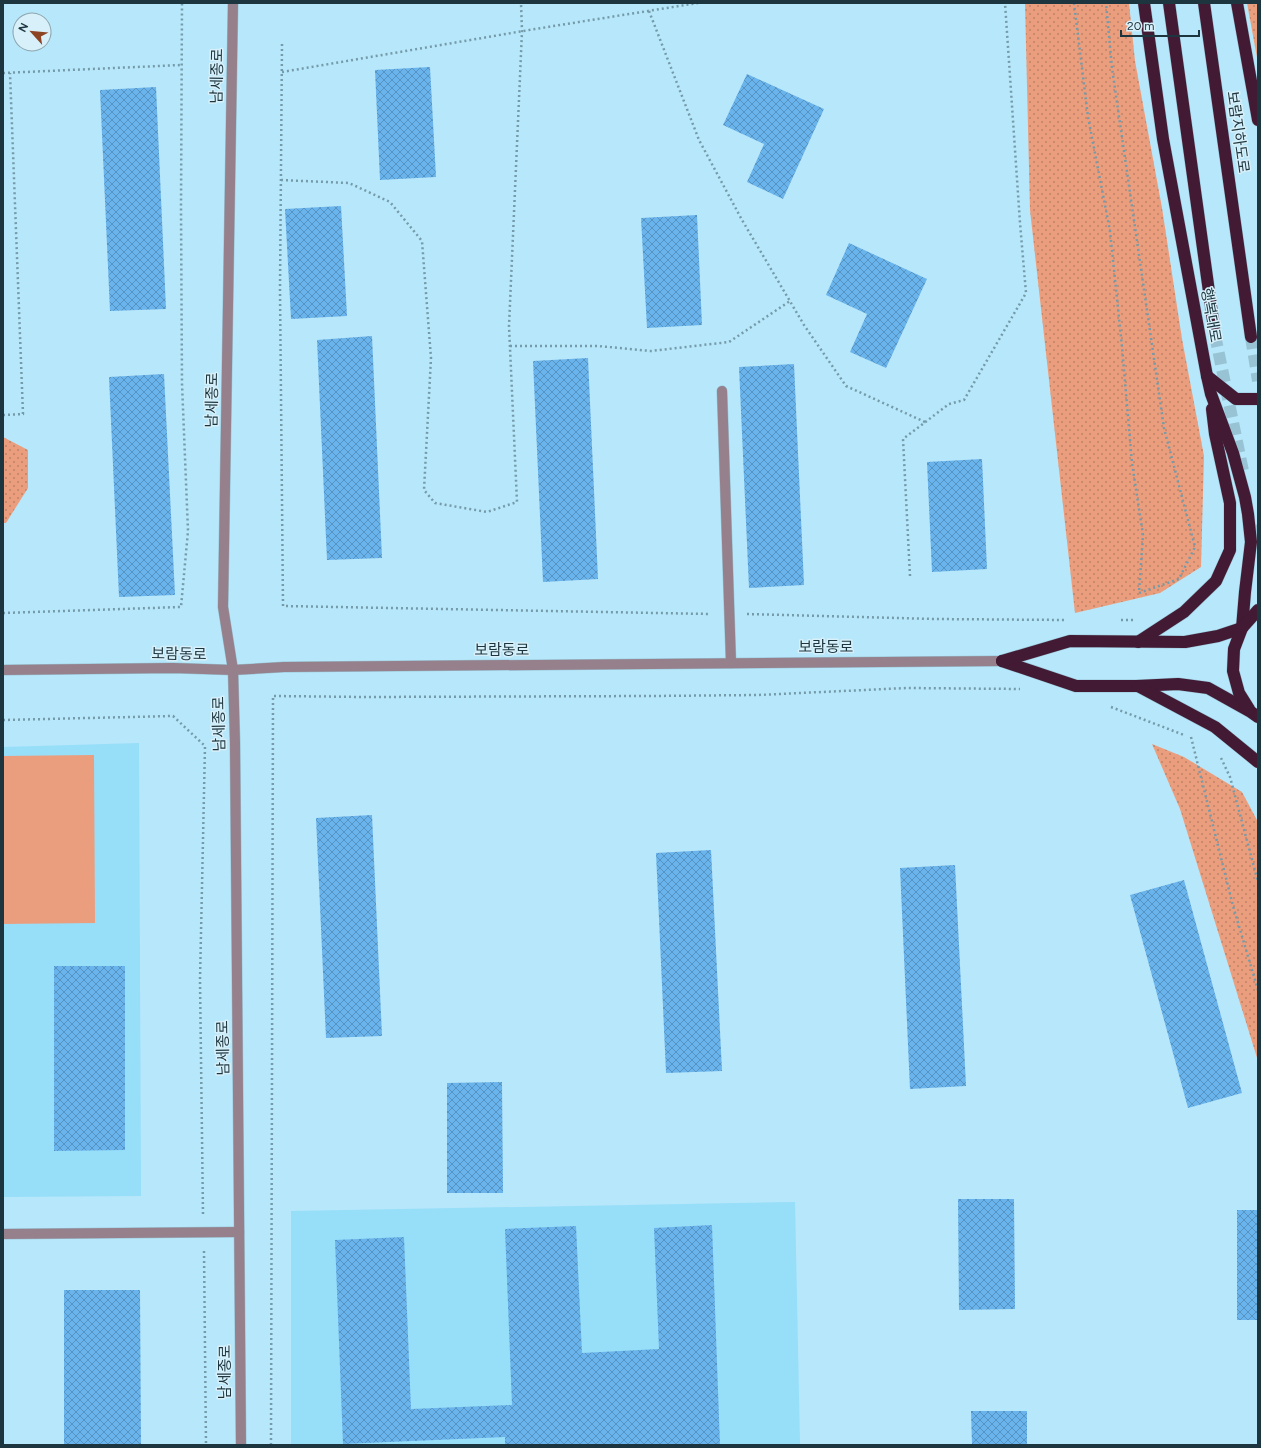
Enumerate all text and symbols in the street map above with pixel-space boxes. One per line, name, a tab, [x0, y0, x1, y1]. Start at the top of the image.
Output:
north arrow	[12, 12, 52, 52]
scale bar	[1121, 12, 1199, 38]
text: 20 m	[1127, 19, 1155, 33]
text: N	[16, 21, 31, 34]
street label: 남세종로	[208, 48, 226, 104]
street label: 보람지하도로	[1223, 90, 1253, 174]
street label: 행복대로	[1197, 286, 1225, 344]
street label: 남세종로	[203, 372, 221, 428]
street label: 보람동로	[798, 638, 854, 656]
street label: 보람동로	[474, 641, 530, 659]
street label: 보람동로	[151, 645, 207, 663]
street label: 남세종로	[210, 696, 228, 752]
street label: 남세종로	[214, 1020, 232, 1076]
street label: 남세종로	[216, 1344, 234, 1400]

